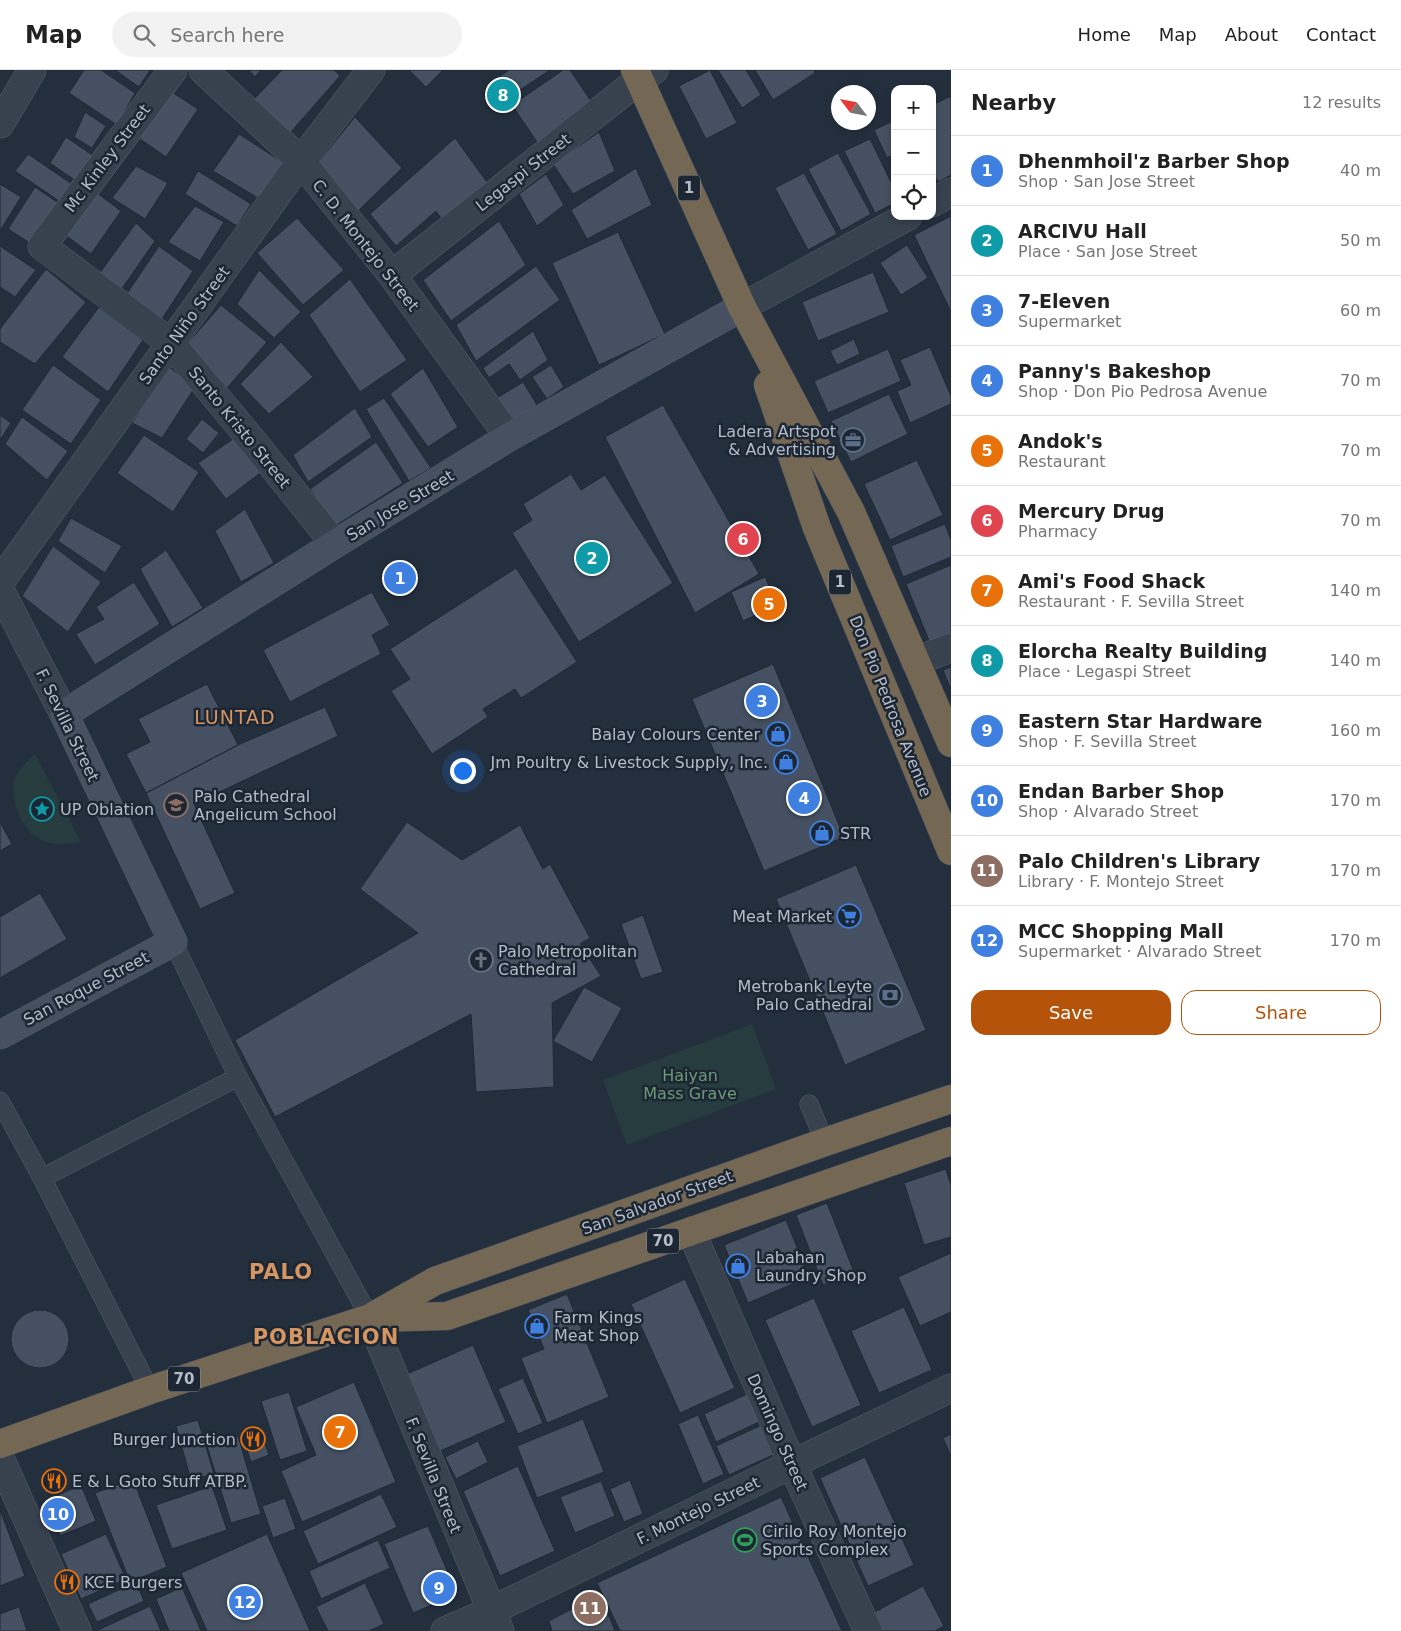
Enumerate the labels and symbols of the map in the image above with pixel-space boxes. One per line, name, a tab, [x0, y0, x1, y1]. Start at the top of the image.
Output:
pin: 8	[487, 76, 519, 114]
north arrow	[831, 85, 876, 130]
street label: Mc Kinley Street	[61, 101, 154, 216]
street label: Legaspi Street	[472, 129, 574, 215]
street label: C. D. Montejo Street	[308, 176, 423, 315]
road number: 1	[678, 176, 700, 200]
street label: Santo Niño Street	[135, 263, 234, 388]
street label: Santo Kristo Street	[185, 363, 294, 492]
place label: Ladera Artspot & Advertising	[717, 422, 836, 459]
office icon: Ladera Artspot & Advertising	[840, 427, 866, 453]
street label: San Jose Street	[343, 466, 457, 545]
pin: 6	[727, 520, 759, 558]
pin: 2	[576, 539, 608, 577]
pin: 1	[384, 559, 416, 597]
road number: 1	[829, 570, 851, 594]
pin: 5	[753, 585, 785, 623]
street label: Don Pio Pedrosa Avenue	[845, 613, 936, 800]
street label: F. Sevilla Street	[32, 666, 103, 785]
pin: 3	[746, 682, 778, 720]
district label: LUNTAD	[194, 706, 276, 728]
shop icon: Balay Colours Center	[765, 721, 791, 747]
place label: Balay Colours Center	[591, 725, 760, 744]
shop icon: Jm Poultry & Livestock Supply, Inc.	[773, 749, 799, 775]
place label: Jm Poultry & Livestock Supply, Inc.	[490, 753, 768, 772]
your location	[450, 758, 476, 784]
pin: 4	[788, 779, 820, 817]
place label: Palo Cathedral Angelicum School	[194, 787, 337, 824]
school or university icon: Palo Cathedral Angelicum School	[163, 792, 189, 818]
place icon: UP Oblation	[29, 796, 55, 822]
place label: UP Oblation	[60, 800, 154, 819]
shop icon: STR	[809, 820, 835, 846]
place label: STR	[840, 824, 871, 843]
supermarket icon: Meat Market	[836, 903, 862, 929]
place label: Meat Market	[732, 907, 832, 926]
place label: Palo Metropolitan Cathedral	[498, 942, 637, 979]
street label: San Roque Street	[20, 947, 152, 1030]
church icon: Palo Metropolitan Cathedral	[468, 947, 494, 973]
place label: Metrobank Leyte Palo Cathedral	[738, 977, 872, 1014]
bank icon: Metrobank Leyte Palo Cathedral	[877, 982, 903, 1008]
park label: Haiyan Mass Grave	[643, 1066, 737, 1103]
street label: San Salvador Street	[579, 1166, 735, 1239]
road number: 70	[647, 1228, 679, 1254]
place label: Labahan Laundry Shop	[756, 1248, 867, 1285]
shop icon: Labahan Laundry Shop	[725, 1253, 751, 1279]
district label: PALO	[249, 1260, 313, 1284]
place label: Farm Kings Meat Shop	[554, 1308, 642, 1345]
shop icon: Farm Kings Meat Shop	[524, 1313, 550, 1339]
district label: POBLACION	[253, 1325, 399, 1349]
road number: 70	[168, 1366, 200, 1392]
street label: Domingo Street	[743, 1371, 812, 1494]
pin: 7	[324, 1413, 356, 1451]
street label: F. Sevilla Street	[402, 1415, 465, 1536]
restaurant icon: Burger Junction	[240, 1426, 266, 1452]
place label: Burger Junction	[112, 1430, 236, 1449]
restaurant icon: E & L Goto Stuff ATBP.	[41, 1468, 67, 1494]
place label: E & L Goto Stuff ATBP.	[72, 1472, 247, 1491]
street label: F. Montejo Street	[634, 1472, 763, 1548]
pin: 10	[42, 1495, 74, 1533]
place label: Cirilo Roy Montejo Sports Complex	[762, 1522, 907, 1559]
sports icon: Cirilo Roy Montejo Sports Complex	[732, 1527, 758, 1553]
restaurant icon: KCE Burgers	[54, 1569, 80, 1595]
pin: 9	[423, 1569, 455, 1607]
place label: KCE Burgers	[84, 1573, 182, 1592]
pin: 12	[229, 1583, 261, 1621]
pin: 11	[574, 1589, 606, 1627]

